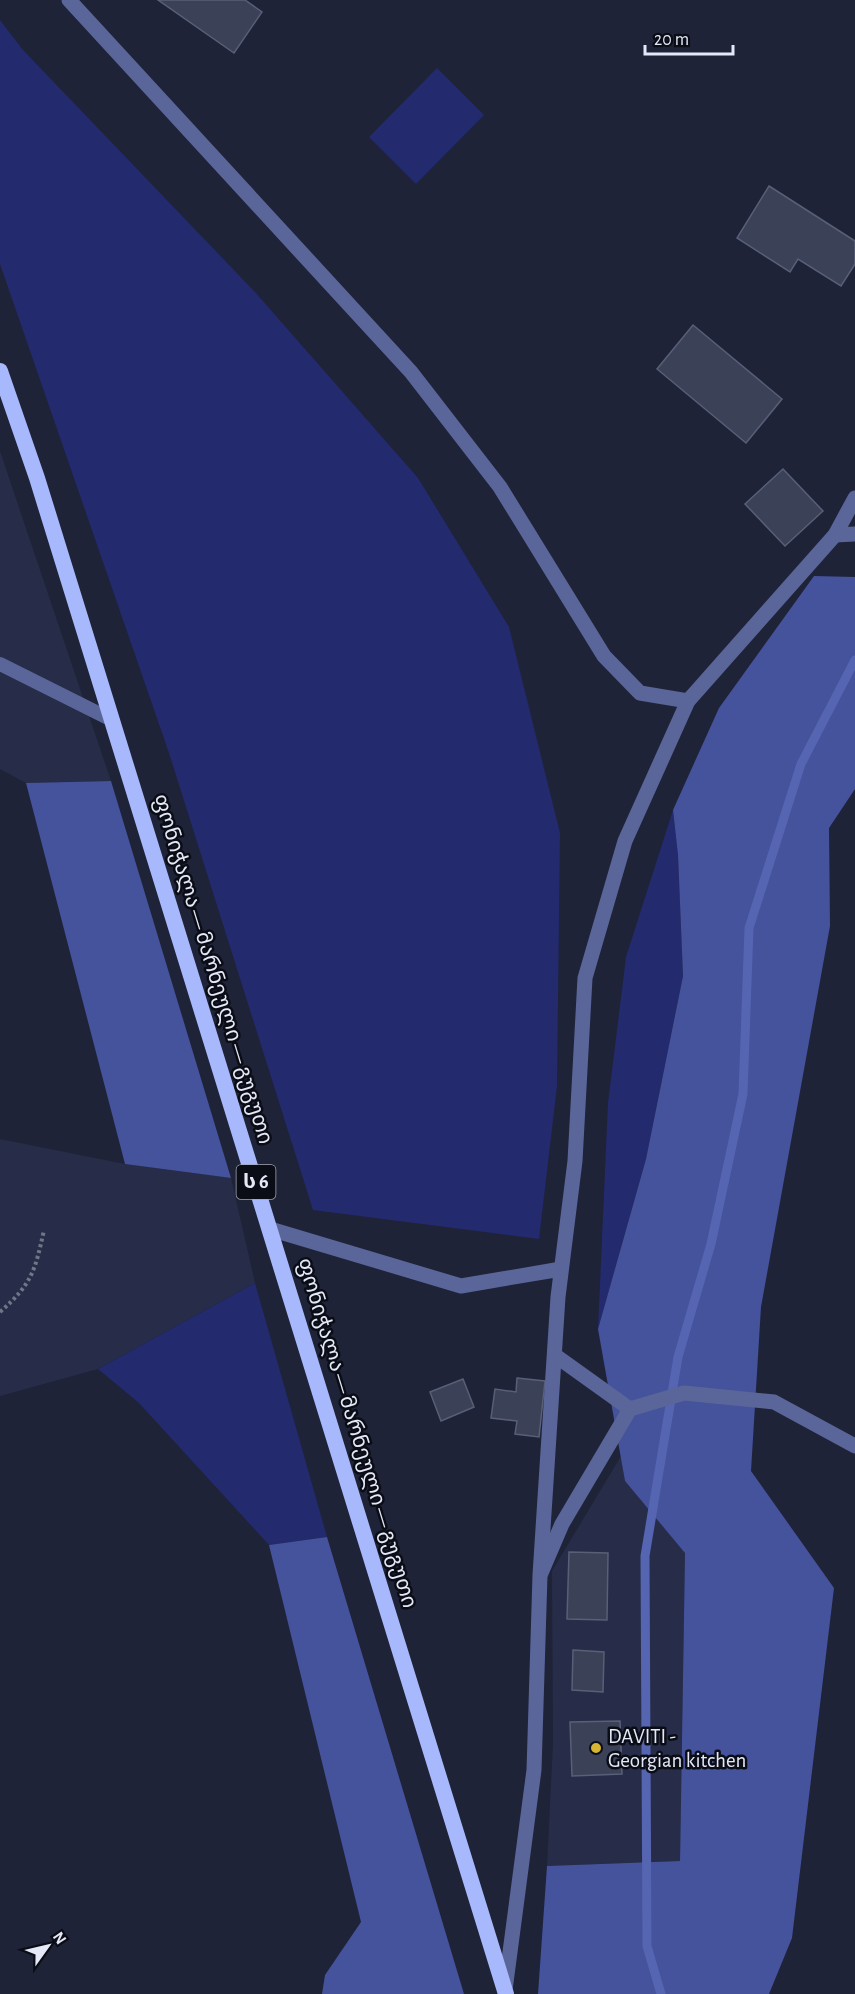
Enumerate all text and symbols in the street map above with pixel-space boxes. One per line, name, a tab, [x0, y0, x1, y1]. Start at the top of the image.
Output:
scale bar	[645, 18, 734, 56]
text: 20 m	[654, 31, 689, 49]
street label: ფონიჭალა — მარნეული — გუგუთი	[148, 791, 276, 1147]
road number: ს 6	[236, 1165, 276, 1199]
street label: ფონიჭალა — მარნეული — გუგუთი	[292, 1255, 420, 1611]
place label: DAVITI - Georgian kitchen	[608, 1726, 746, 1771]
marker: DAVITI - Georgian kitchen	[589, 1741, 603, 1755]
north arrow	[18, 1916, 78, 1976]
text: N	[50, 1929, 69, 1947]

